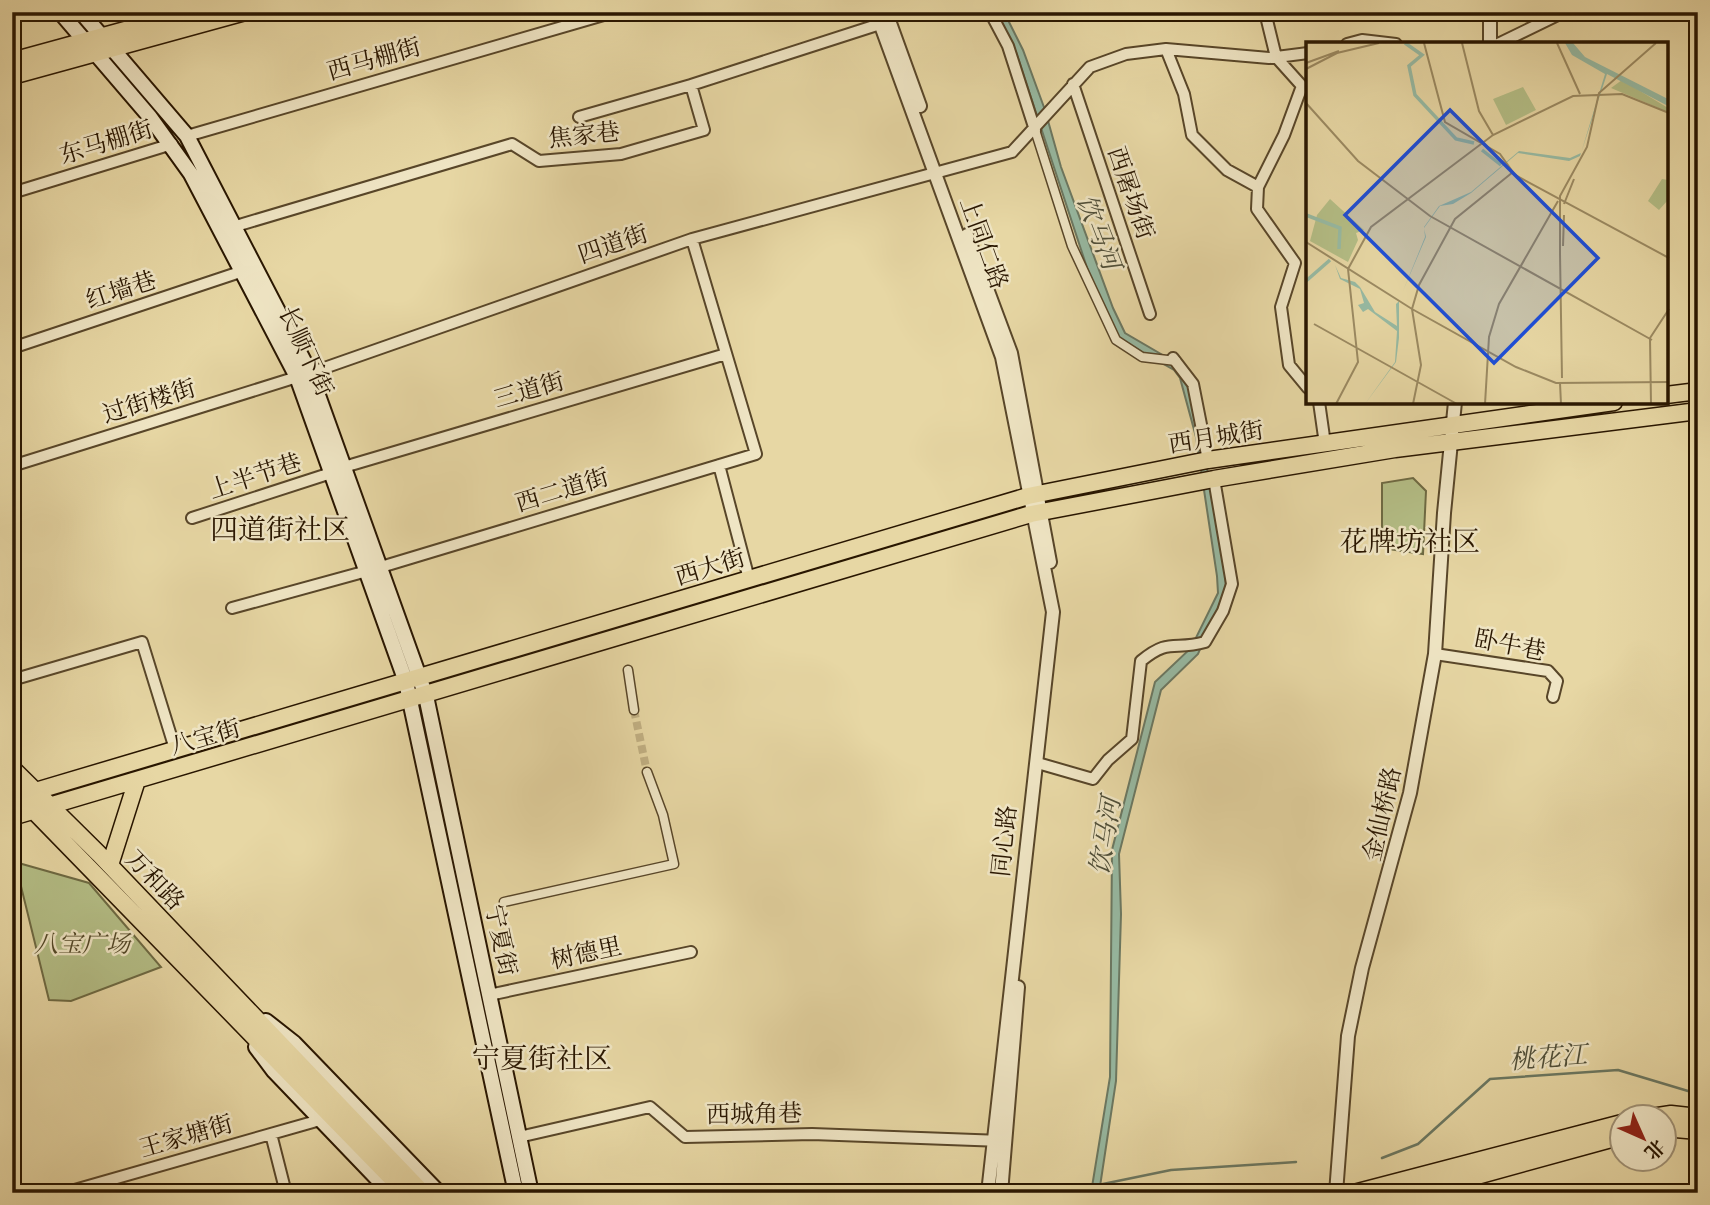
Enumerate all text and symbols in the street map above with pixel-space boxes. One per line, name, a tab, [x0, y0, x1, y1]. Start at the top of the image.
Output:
street label: 西马棚街	[324, 32, 425, 88]
inset map	[1306, 42, 1668, 404]
street label: 东马棚街	[56, 115, 157, 171]
street label: 焦家巷	[547, 117, 621, 155]
street label: 西屠场街	[1100, 143, 1160, 244]
water label: 饮马河	[1068, 190, 1128, 279]
street label: 上同仁路	[953, 193, 1014, 294]
street label: 四道街	[574, 219, 652, 271]
street label: 红墙巷	[82, 266, 160, 316]
street label: 长顺下街	[271, 302, 339, 401]
street label: 三道街	[491, 367, 568, 415]
street label: 过街楼街	[99, 374, 200, 430]
street label: 西月城街	[1166, 416, 1266, 460]
street label: 上半节巷	[205, 448, 306, 506]
street label: 西二道街	[512, 463, 613, 519]
district label: 四道街社区	[210, 513, 350, 548]
district label: 花牌坊社区	[1340, 525, 1480, 560]
street label: 西大街	[671, 543, 749, 593]
street label: 卧牛巷	[1472, 624, 1548, 668]
street label: 八宝街	[167, 714, 244, 762]
street label: 金仙桥路	[1358, 764, 1408, 864]
water label: 饮马河	[1084, 791, 1130, 877]
street label: 同心路	[986, 804, 1024, 878]
street label: 万和路	[118, 844, 190, 917]
street label: 宁夏街	[478, 902, 522, 979]
park label: 八宝广场	[34, 930, 132, 960]
street label: 树德里	[548, 932, 625, 976]
water label: 桃花江	[1508, 1039, 1592, 1078]
district label: 宁夏街社区	[472, 1042, 612, 1077]
street label: 西城角巷	[706, 1099, 802, 1131]
north arrow	[1608, 1104, 1678, 1174]
street label: 王家塘街	[136, 1109, 237, 1165]
text: 北	[1639, 1134, 1669, 1164]

